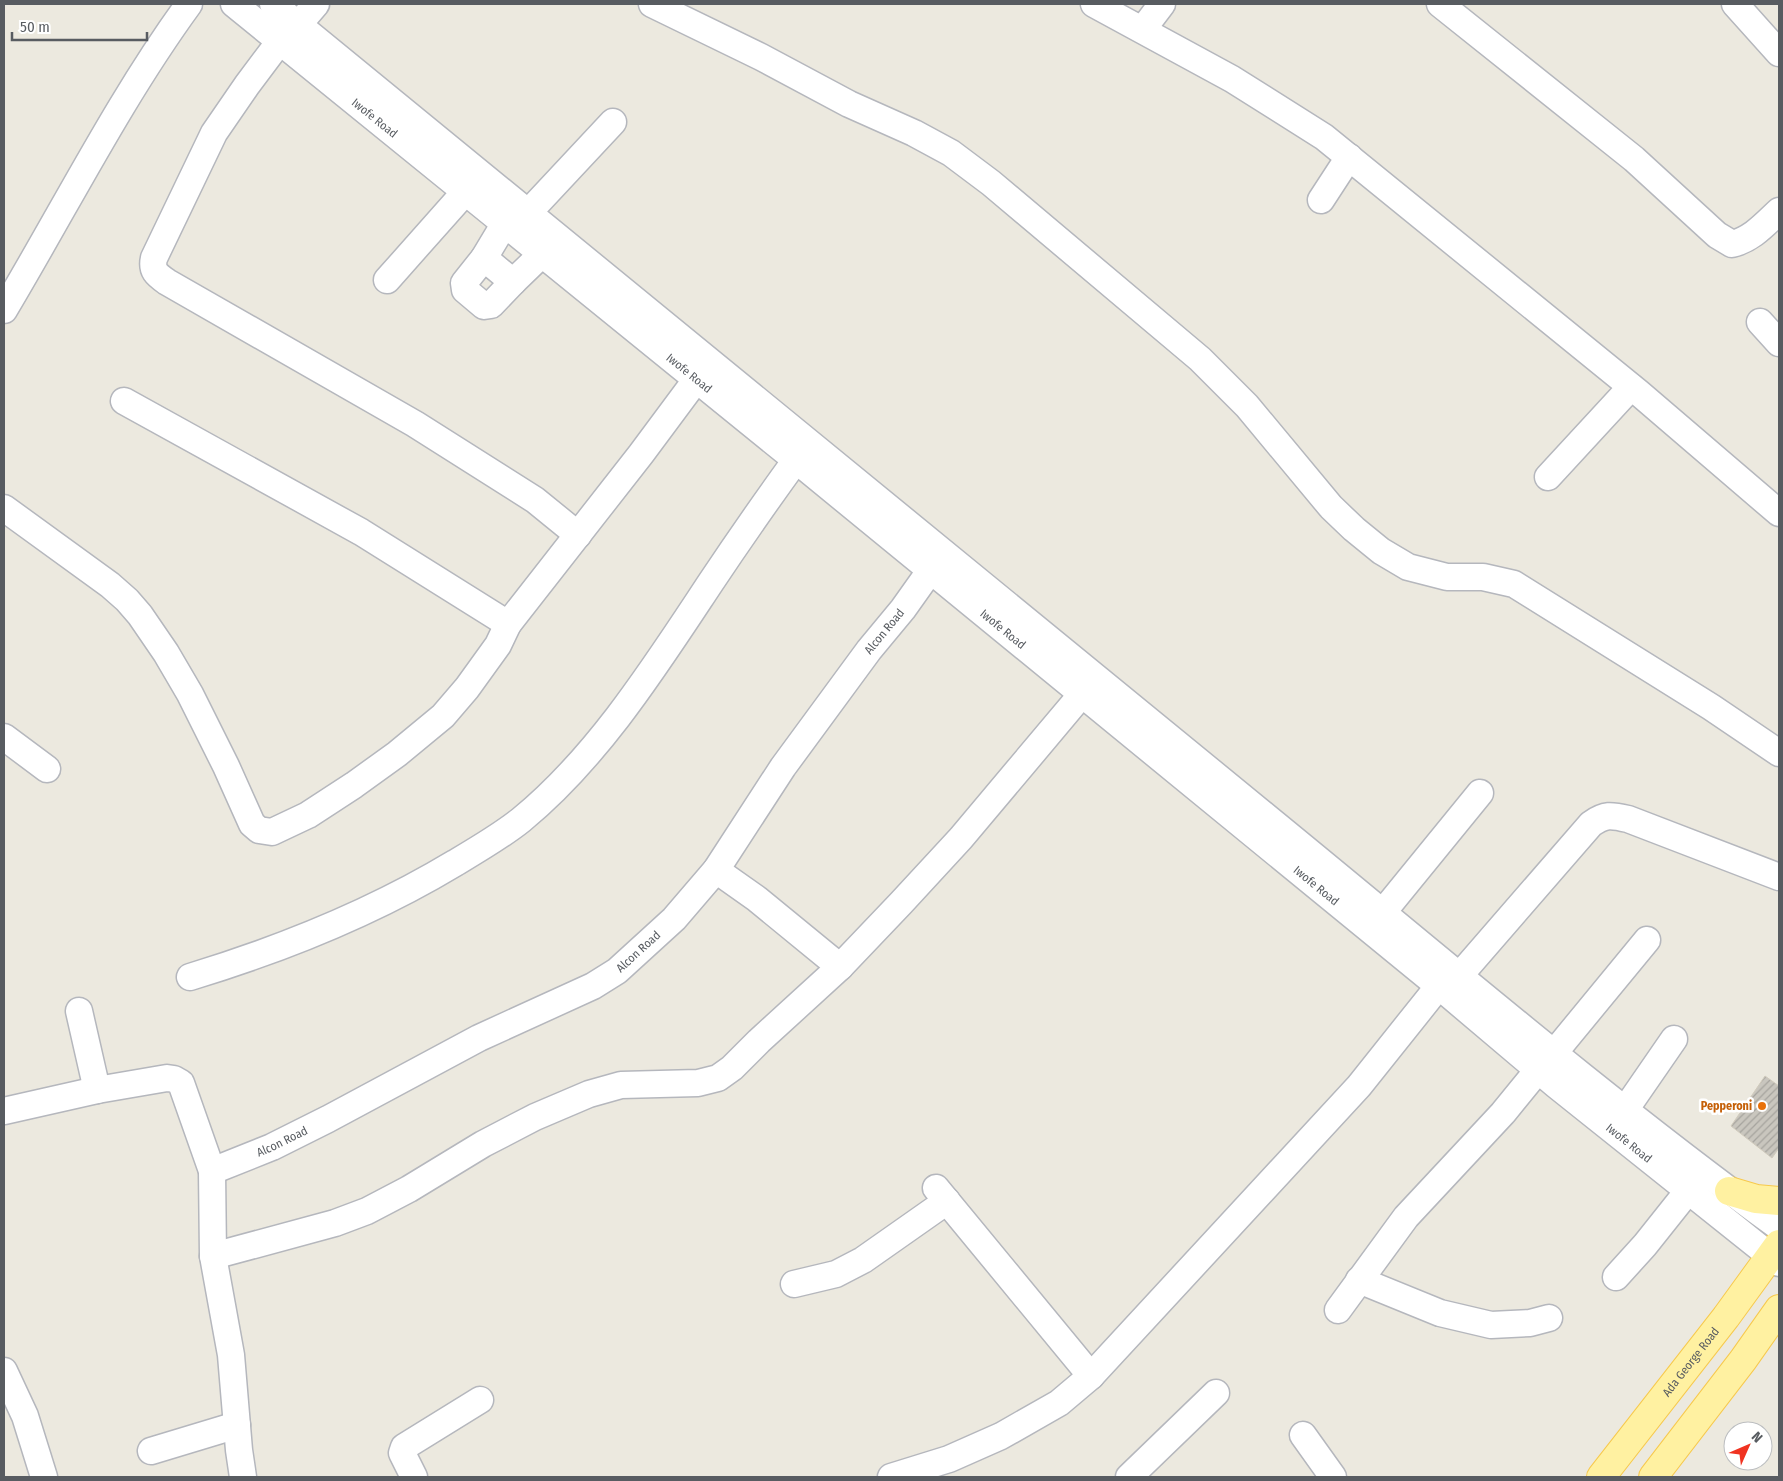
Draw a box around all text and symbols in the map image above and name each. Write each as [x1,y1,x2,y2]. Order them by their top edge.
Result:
scale bar [12,10,148,42]
text: 50 m [20,18,50,36]
street label: Iwofe Road [349,95,400,141]
street label: Iwofe Road [663,351,715,396]
street label: Alcon Road [861,606,907,657]
street label: Iwofe Road [977,607,1028,652]
street label: Iwofe Road [1291,863,1342,909]
street label: Alcon Road [613,928,663,975]
place label: Pepperoni [1701,1099,1752,1113]
marker: Pepperoni [1756,1100,1768,1112]
street label: Iwofe Road [1603,1121,1655,1166]
street label: Alcon Road [255,1123,310,1159]
street label: Ada George Road [1660,1325,1722,1399]
north arrow [1723,1421,1773,1471]
text: N [1748,1428,1766,1446]

